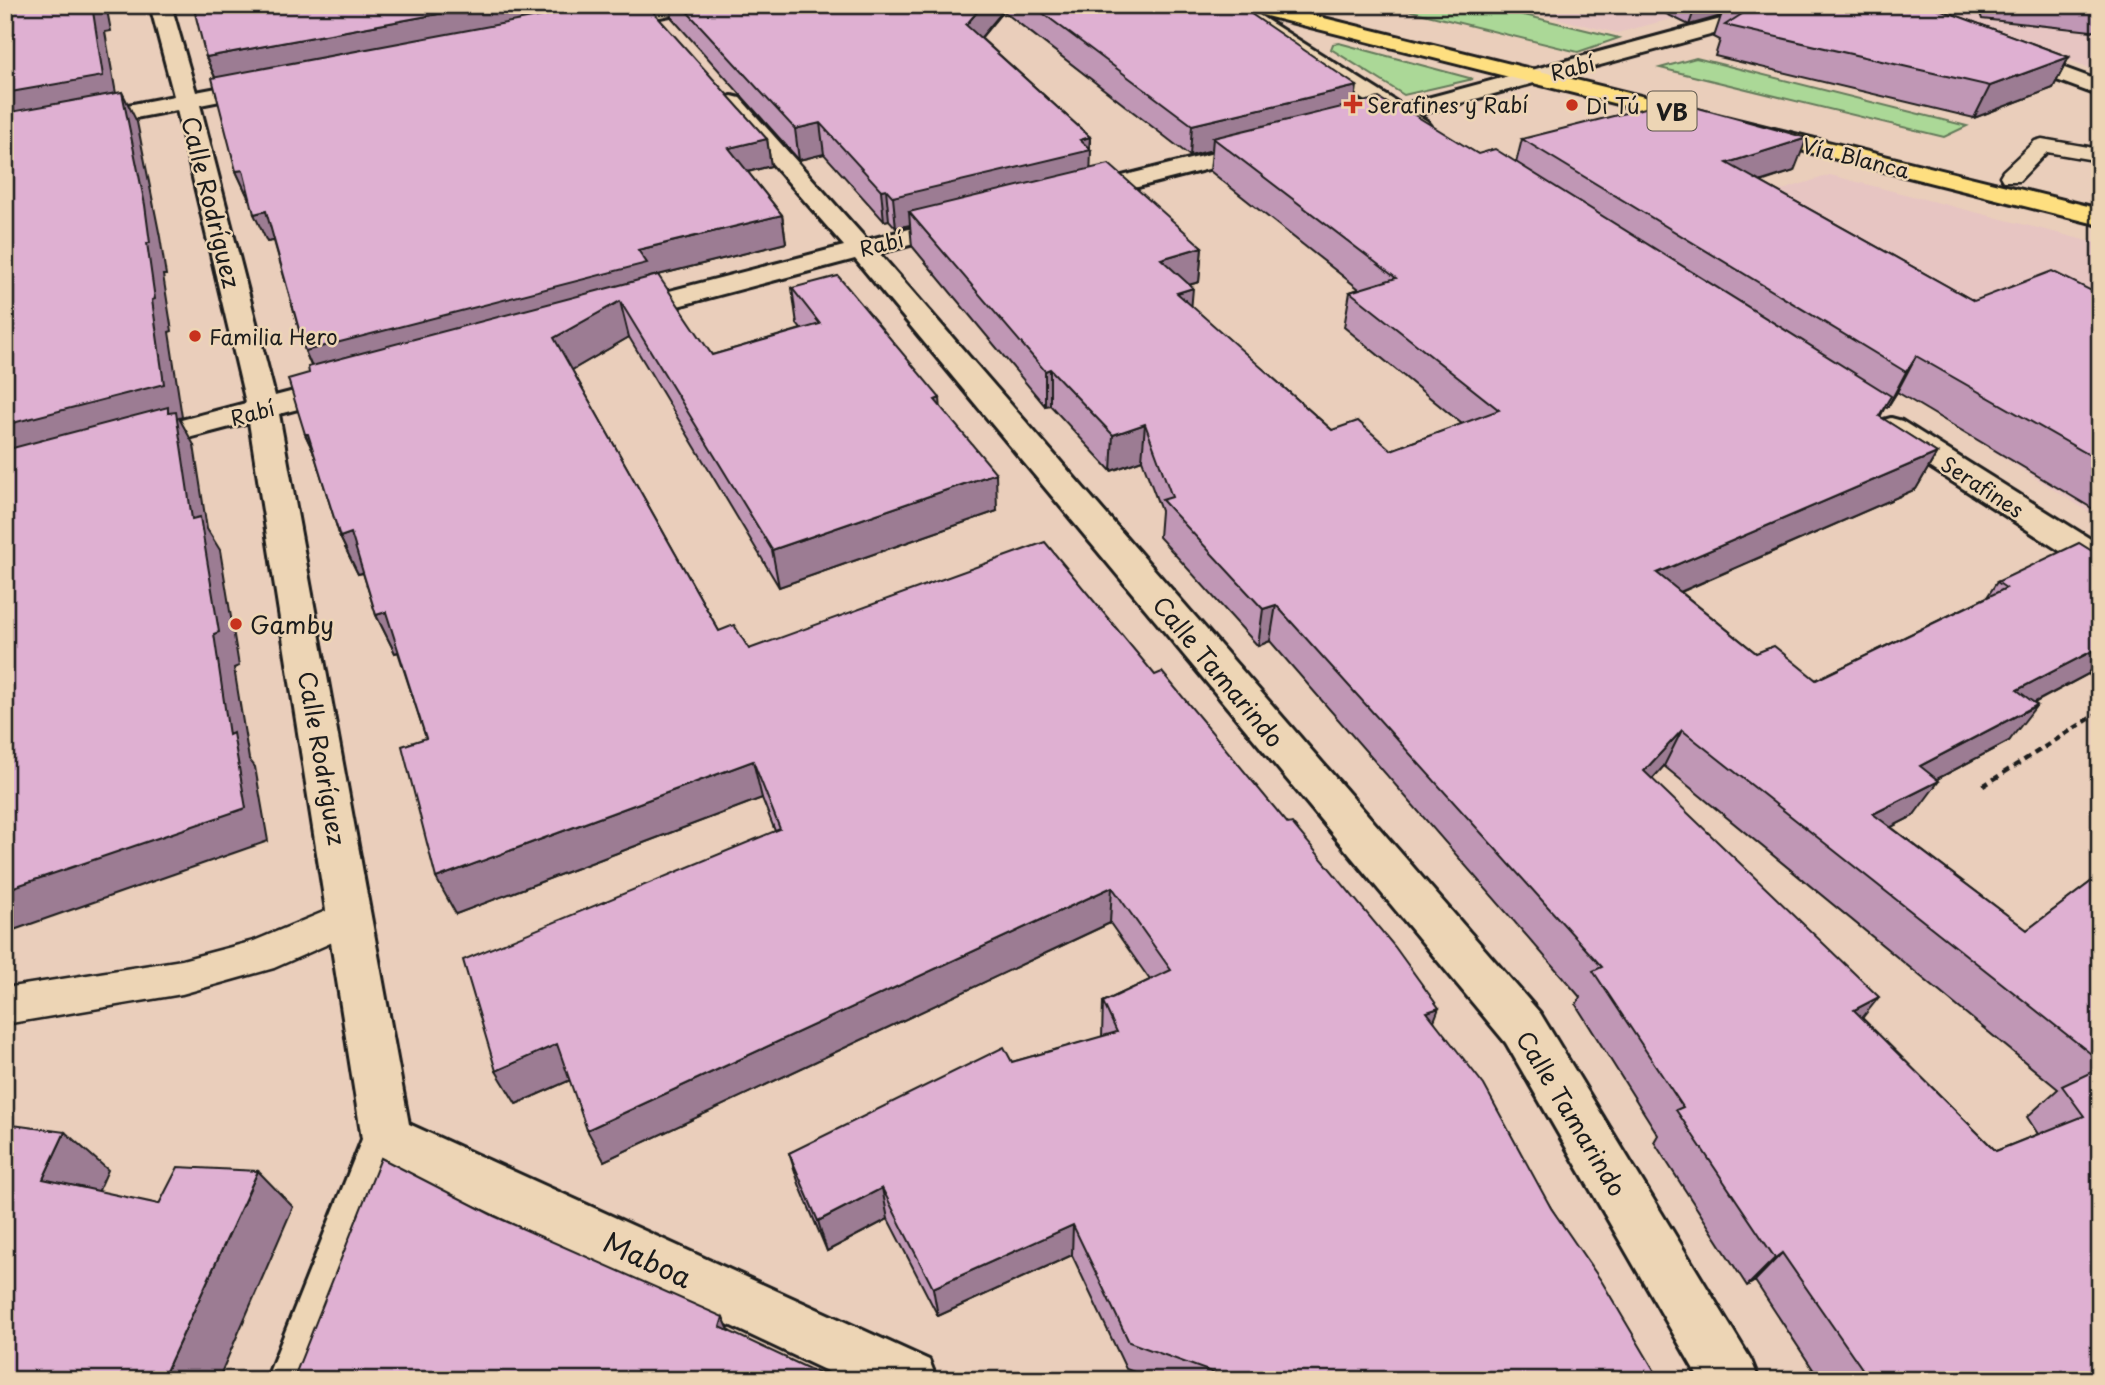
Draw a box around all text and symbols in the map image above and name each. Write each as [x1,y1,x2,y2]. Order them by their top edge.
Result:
street label: Rabí [1546,46,1598,88]
place label: Serafines y Rabí [1367,88,1528,120]
place label: Di Tú [1586,89,1640,121]
road number: VB [1648,92,1696,130]
marker: Serafines y Rabí [1345,96,1361,112]
marker: Di Tú [1564,97,1580,113]
street label: Calle Rodríguez [173,112,251,292]
street label: Vía Blanca [1799,128,1913,186]
street label: Rabí [855,222,907,264]
place label: Familia Hero [209,320,338,352]
marker: Familia Hero [187,328,203,344]
street label: Rabí [226,391,278,433]
street label: Serafines [1935,447,2031,525]
street label: Calle Tamarindo [1145,588,1293,754]
place label: Gamby [250,606,334,642]
marker: Gamby [228,616,244,632]
street label: Calle Rodríguez [290,668,356,848]
street label: Calle Tamarindo [1508,1023,1636,1203]
street label: Maboa [596,1220,700,1299]

